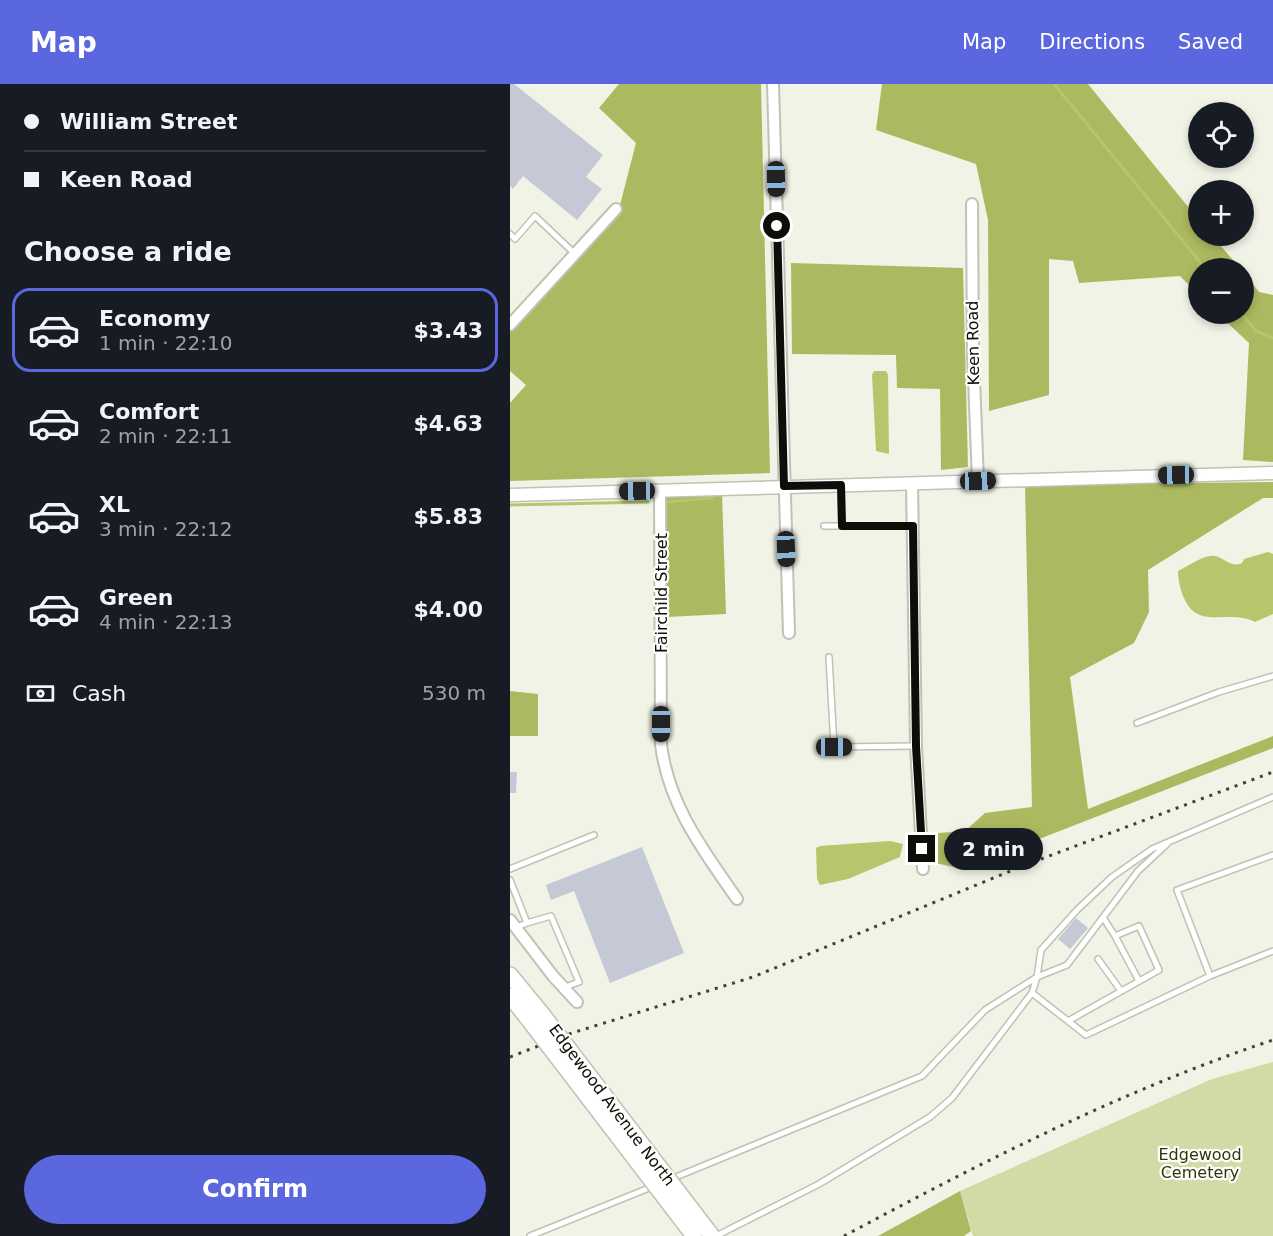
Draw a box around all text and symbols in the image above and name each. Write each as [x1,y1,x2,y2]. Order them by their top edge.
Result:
text: Map [30,26,97,59]
text: Map [962,30,1006,54]
text: Directions [1039,30,1145,54]
text: Saved [1178,30,1243,54]
map controls [1188,102,1254,324]
button: locate [1188,102,1254,168]
text: William Street [60,109,237,134]
car [767,161,785,197]
text: Keen Road [60,167,192,192]
button: + [1188,180,1254,246]
route start [763,212,790,239]
text: Choose a ride [24,236,232,267]
button: − [1188,258,1254,324]
street label: Keen Road [963,300,983,386]
icon: car [27,303,81,357]
text: Economy [99,306,210,331]
text: $3.43 [413,318,483,343]
text: 1 min · 22:10 [99,331,233,355]
icon: car [27,396,81,450]
text: Comfort [99,399,199,424]
text: $4.63 [413,411,483,436]
text: 2 min · 22:11 [99,424,233,448]
car [1158,466,1194,484]
car [960,471,996,491]
car [619,482,655,500]
icon: car [27,489,81,543]
text: XL [99,492,130,517]
text: $5.83 [413,504,483,529]
text: 3 min · 22:12 [99,517,233,541]
car [776,531,796,567]
street label: Fairchild Street [652,533,671,653]
icon: car [27,582,81,636]
text: Green [99,585,173,610]
text: $4.00 [413,597,483,622]
text: 4 min · 22:13 [99,610,233,634]
icon: cash [24,677,57,710]
text: Cash [72,681,126,706]
text: 530 m [422,681,486,705]
car [652,706,670,742]
car [816,738,852,756]
callout: 2 min [943,828,1042,870]
route end [908,835,935,862]
text: 2 min [962,837,1025,861]
street label: Edgewood Avenue North [545,1020,679,1190]
park label: Edgewood Cemetery [1158,1145,1242,1182]
button: Confirm [24,1155,486,1224]

